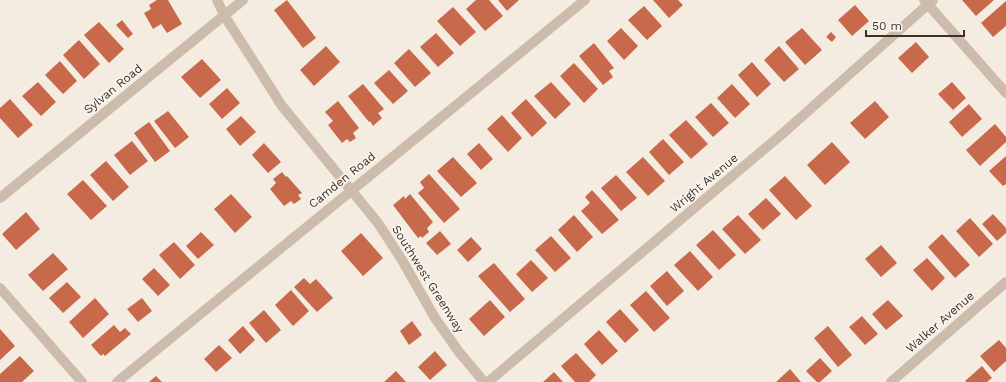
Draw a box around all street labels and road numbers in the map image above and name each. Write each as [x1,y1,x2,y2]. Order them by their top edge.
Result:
street label: Sylvan Road [81,61,145,117]
street label: Camden Road [306,149,378,211]
street label: Wright Avenue [667,151,741,215]
street label: Southwest Greenway [389,223,467,336]
street label: Walker Avenue [903,289,977,355]

